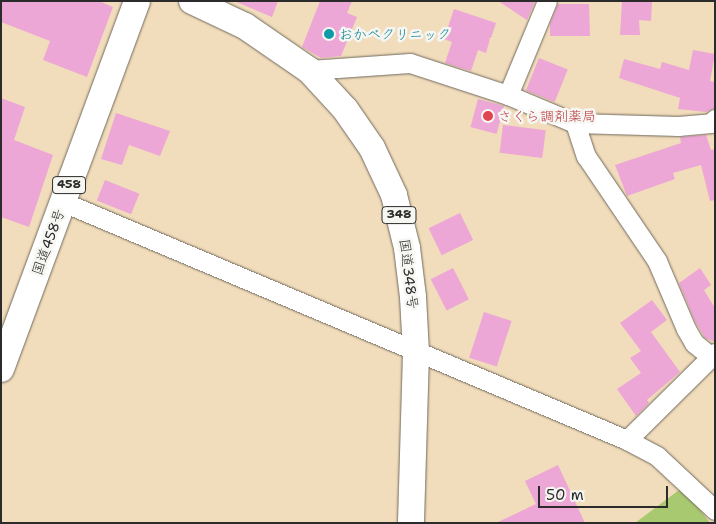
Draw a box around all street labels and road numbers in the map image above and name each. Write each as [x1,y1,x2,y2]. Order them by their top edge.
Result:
road number: 458 [52,176,86,194]
road number: 348 [380,206,418,224]
street label: 国道458号 [28,207,68,277]
street label: 国道348号 [396,238,422,310]

